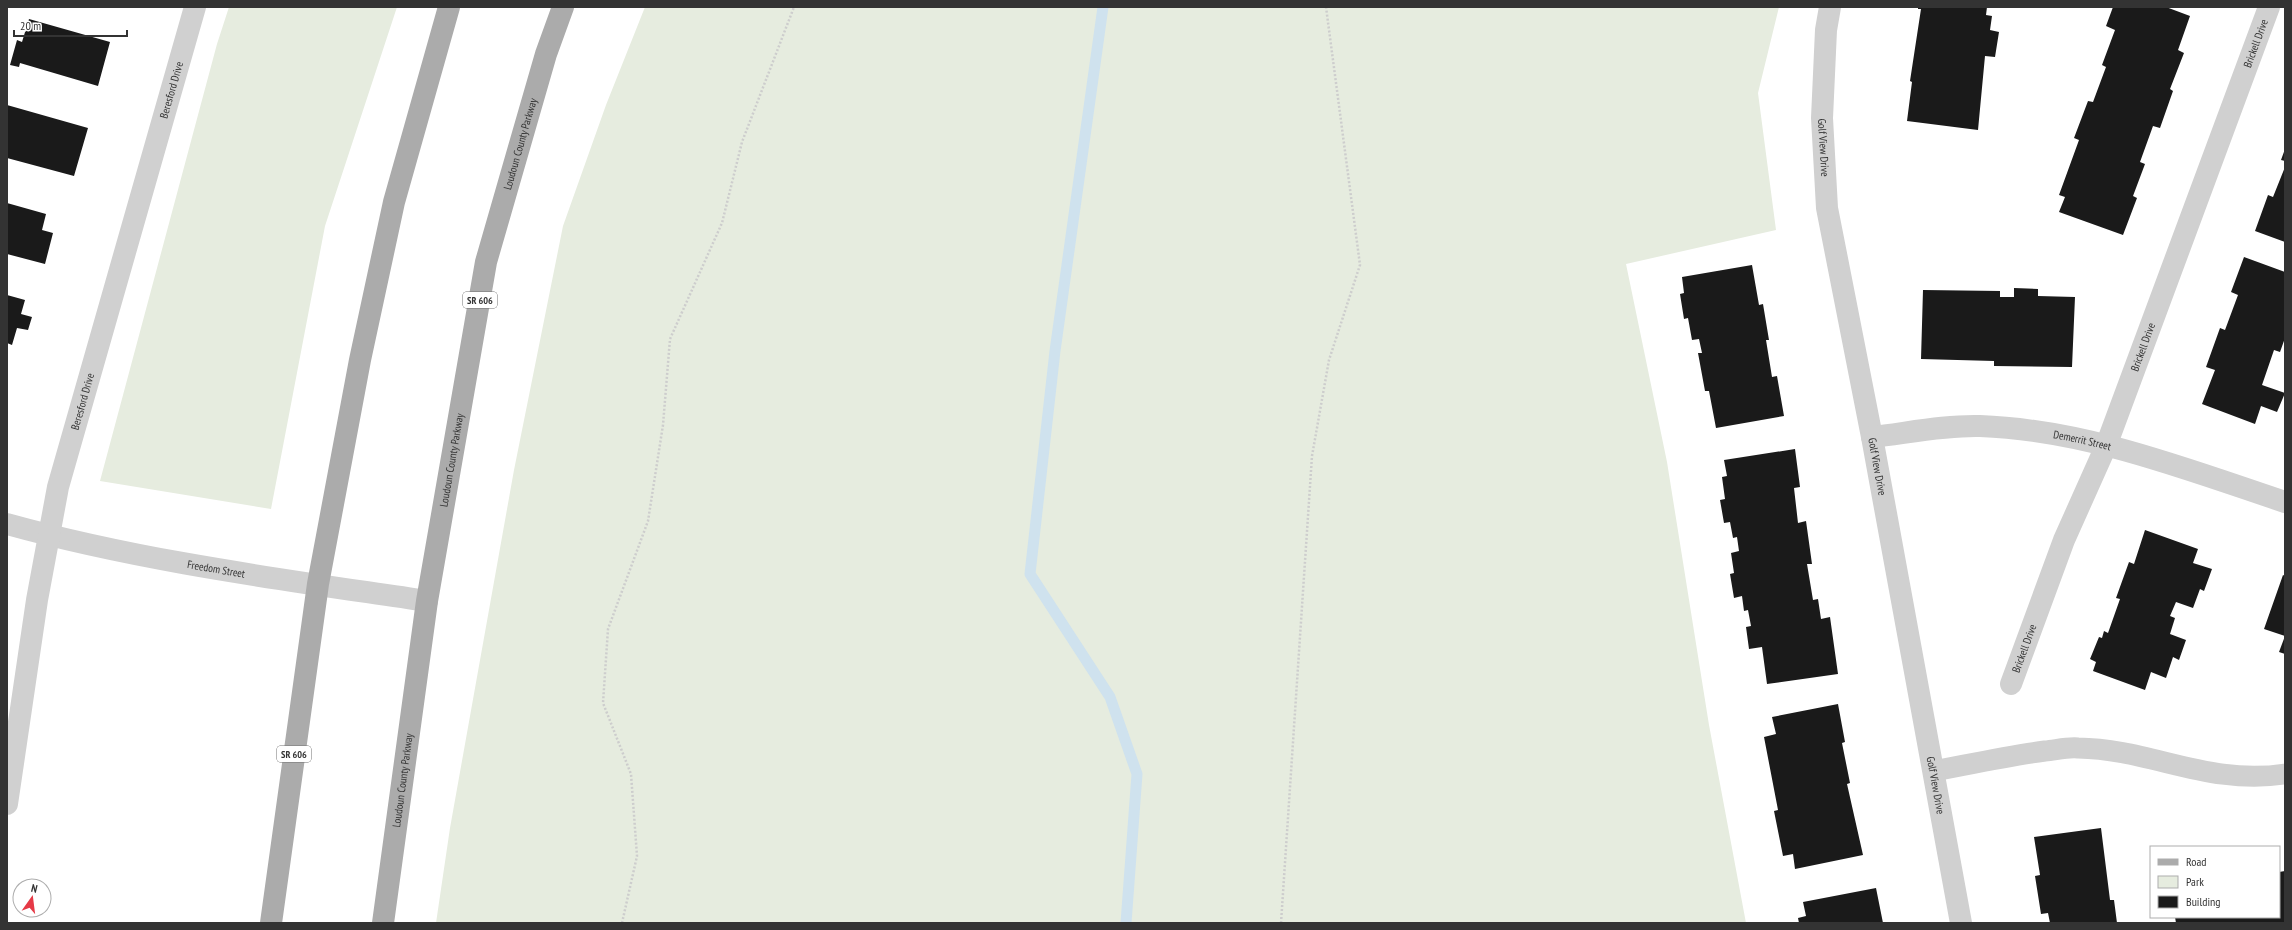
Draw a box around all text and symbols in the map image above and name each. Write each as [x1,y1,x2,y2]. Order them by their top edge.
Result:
scale bar [14,12,127,38]
street label: Brickell Drive [2240,17,2271,69]
text: 20 m [20,18,41,33]
street label: Beresford Drive [157,59,186,120]
street label: Loudoun County Parkway [500,96,540,191]
street label: Golf View Drive [1815,118,1832,177]
road number: SR 606 [463,292,497,308]
street label: Brickell Drive [2127,320,2158,373]
street label: Beresford Drive [68,371,97,432]
street label: Loudoun County Parkway [436,411,467,508]
street label: Demerrit Street [2052,427,2113,453]
street label: Golf View Drive [1865,437,1890,497]
street label: Freedom Street [186,557,246,581]
street label: Brickell Drive [2009,622,2040,675]
street label: Loudoun County Parkway [389,732,416,828]
road number: SR 606 [277,746,311,762]
street label: Golf View Drive [1924,755,1948,816]
legend [2150,846,2280,918]
text: Road [2186,854,2206,869]
text: Park [2186,874,2204,889]
north arrow [12,878,52,918]
text: N [30,881,39,896]
text: Building [2186,894,2221,909]

